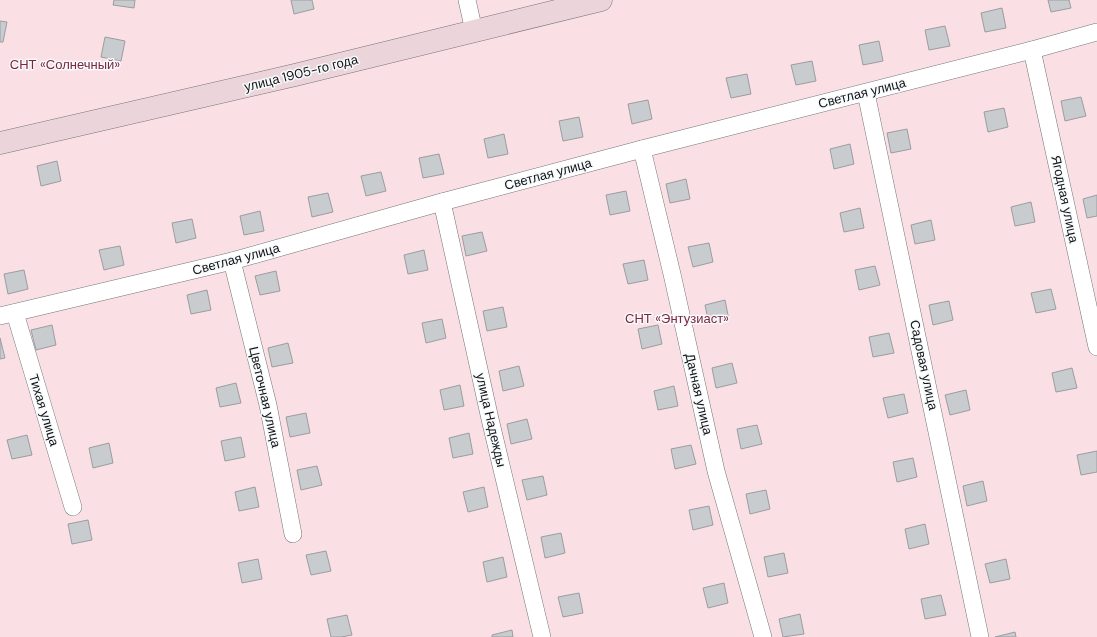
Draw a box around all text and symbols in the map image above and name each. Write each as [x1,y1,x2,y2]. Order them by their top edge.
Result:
street label: улица 1905-го года [242,50,360,95]
park label: СНТ «Солнечный» [10,56,120,73]
street label: Светлая улица [816,74,908,112]
street label: Светлая улица [502,154,594,194]
street label: Ягодная улица [1047,154,1083,245]
street label: Светлая улица [190,239,282,279]
park label: СНТ «Энтузиаст» [625,310,729,327]
street label: Садовая улица [906,318,942,412]
street label: Цветочная улица [245,345,285,450]
street label: Дачная улица [681,352,717,437]
street label: улица Надежды [472,371,510,469]
street label: Тихая улица [25,372,63,449]

